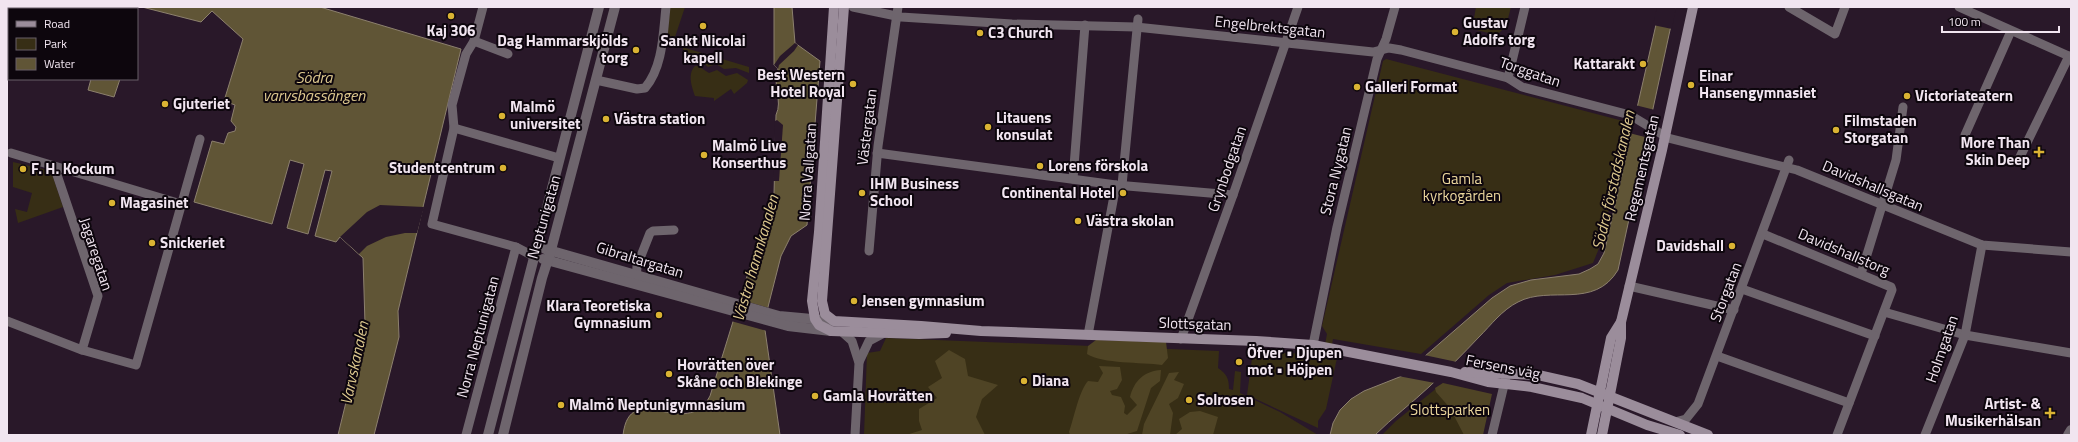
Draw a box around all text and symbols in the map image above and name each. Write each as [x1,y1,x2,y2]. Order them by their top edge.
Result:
legend [8,8,138,80]
scale bar [1942,8,2059,34]
street label: Engelbrektsgatan [1214,9,1326,44]
marker: Kaj 306 [446,11,456,21]
place label: Gustav Adolfs torg [1463,11,1535,51]
text: 100 m [1948,12,1981,31]
text: Road [44,14,70,33]
place label: Kaj 306 [427,19,475,42]
marker: Sankt Nicolai kapell [698,21,708,31]
place label: C3 Church [988,21,1053,44]
marker: Gustav Adolfs torg [1450,27,1460,37]
marker: C3 Church [975,28,985,38]
place label: Dag Hammarskjölds torg [497,29,628,69]
place label: Sankt Nicolai kapell [660,29,746,69]
text: Park [44,34,67,53]
marker: Dag Hammarskjölds torg [631,45,641,55]
street label: Torggatan [1496,50,1564,93]
place label: Kattarakt [1573,52,1636,75]
text: Water [44,54,75,73]
marker: Kattarakt [1638,59,1648,69]
place label: Best Western Hotel Royal [757,63,845,103]
place label: Einar Hansengymnasiet [1699,64,1817,104]
water label: Södra varvsbassängen [263,65,366,107]
place label: Galleri Format [1365,75,1458,98]
marker: Best Western Hotel Royal [848,79,858,89]
marker: Einar Hansengymnasiet [1686,80,1696,90]
marker: Galleri Format [1352,82,1362,92]
place label: Victoriateatern [1915,84,2013,107]
street label: Västergatan [850,87,883,166]
marker: Victoriateatern [1902,91,1912,101]
place label: Gjuteriet [173,92,231,115]
place label: Malmö universitet [510,95,581,135]
marker: Gjuteriet [160,99,170,109]
place label: Litauens konsulat [996,106,1053,146]
place label: Västra station [614,107,705,130]
water label: Södra förstadskanalen [1585,107,1641,252]
place label: Filmstaden Storgatan [1844,109,1917,149]
marker: Malmö universitet [497,111,507,121]
street label: Regementsgatan [1618,113,1665,223]
marker: Västra station [601,114,611,124]
street label: Norra Vallgatan [793,122,822,222]
marker: Litauens konsulat [983,122,993,132]
street label: Grynbodgatan [1201,123,1252,215]
street label: Stora Nygatan [1313,124,1358,218]
marker: Filmstaden Storgatan [1831,125,1841,135]
place label: More Than Skin Deep [1961,131,2030,171]
place label: Malmö Live Konserthus [712,134,787,174]
marker: More Than Skin Deep [2033,146,2045,158]
marker: Malmö Live Konserthus [699,150,709,160]
place label: Lorens förskola [1048,154,1149,177]
street label: Davidshallsgatan [1819,154,1927,217]
place label: Studentcentrum [389,156,495,179]
place label: F. H. Kockum [31,157,115,180]
marker: Lorens förskola [1035,161,1045,171]
marker: Studentcentrum [498,163,508,173]
marker: F. H. Kockum [18,164,28,174]
park label: Gamla kyrkogården [1423,167,1501,207]
street label: Neptunigatan [521,172,566,261]
place label: IHM Business School [870,172,959,212]
place label: Continental Hotel [1001,181,1115,204]
marker: IHM Business School [857,188,867,198]
marker: Continental Hotel [1118,188,1128,198]
place label: Magasinet [120,191,189,214]
water label: Västra hamnkanalen [725,191,785,324]
marker: Magasinet [107,198,117,208]
place label: Västra skolan [1086,209,1174,232]
street label: Jagaregatan [74,214,119,293]
marker: Västra skolan [1073,216,1083,226]
street label: Davidshallstorg [1795,222,1894,281]
place label: Snickeriet [160,231,225,254]
place label: Davidshall [1656,234,1724,257]
street label: Gibraltargatan [594,235,687,284]
marker: Snickeriet [147,238,157,248]
marker: Davidshall [1727,241,1737,251]
street label: Storgatan [1704,259,1747,325]
street label: Norra Neptunigatan [450,273,505,400]
place label: Jensen gymnasium [862,289,985,312]
place label: Klara Teoretiska Gymnasium [546,294,651,334]
marker: Jensen gymnasium [849,296,859,306]
marker: Klara Teoretiska Gymnasium [654,310,664,320]
street label: Slottsgatan [1158,311,1232,336]
street label: Holmgatan [1919,312,1964,386]
water label: Varvskanalen [333,318,375,407]
place label: Öfver • Djupen mot • Höjpen [1247,341,1342,381]
street label: Fersens väg [1464,348,1543,385]
place label: Hovrätten över Skåne och Blekinge [677,353,803,393]
marker: Öfver • Djupen mot • Höjpen [1234,357,1244,367]
marker: Hovrätten över Skåne och Blekinge [664,369,674,379]
place label: Diana [1032,369,1069,392]
marker: Diana [1019,376,1029,386]
place label: Gamla Hovrätten [823,384,933,407]
place label: Solrosen [1197,388,1254,411]
marker: Gamla Hovrätten [810,391,820,401]
place label: Artist- & Musikerhälsan [1945,392,2041,432]
place label: Malmö Neptunigymnasium [569,393,745,416]
marker: Solrosen [1184,395,1194,405]
park label: Slottsparken [1410,398,1490,421]
marker: Malmö Neptunigymnasium [556,400,566,410]
marker: Artist- & Musikerhälsan [2044,407,2056,419]

